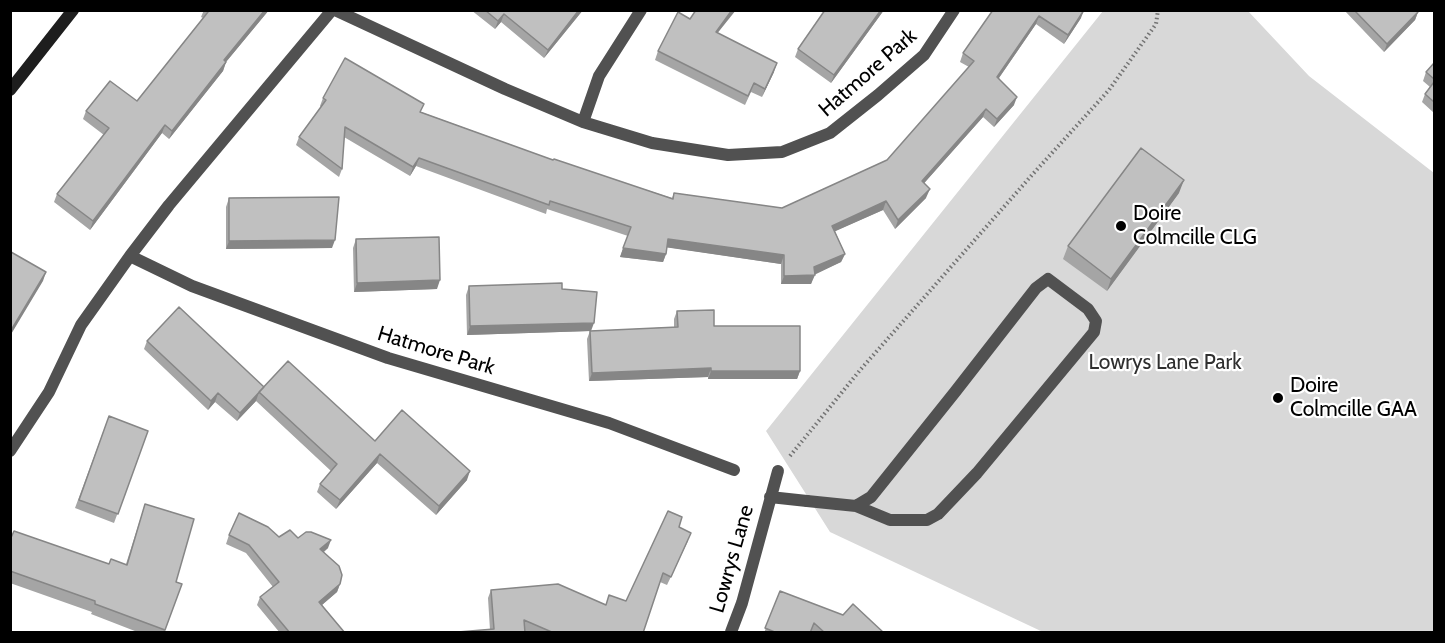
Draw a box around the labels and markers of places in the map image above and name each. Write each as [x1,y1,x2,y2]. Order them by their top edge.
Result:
place label: Doire Colmcille CLG [1133,201,1257,251]
marker: Doire Colmcille CLG [1114,219,1128,233]
place label: Doire Colmcille GAA [1290,373,1417,423]
marker: Doire Colmcille GAA [1271,391,1285,405]

